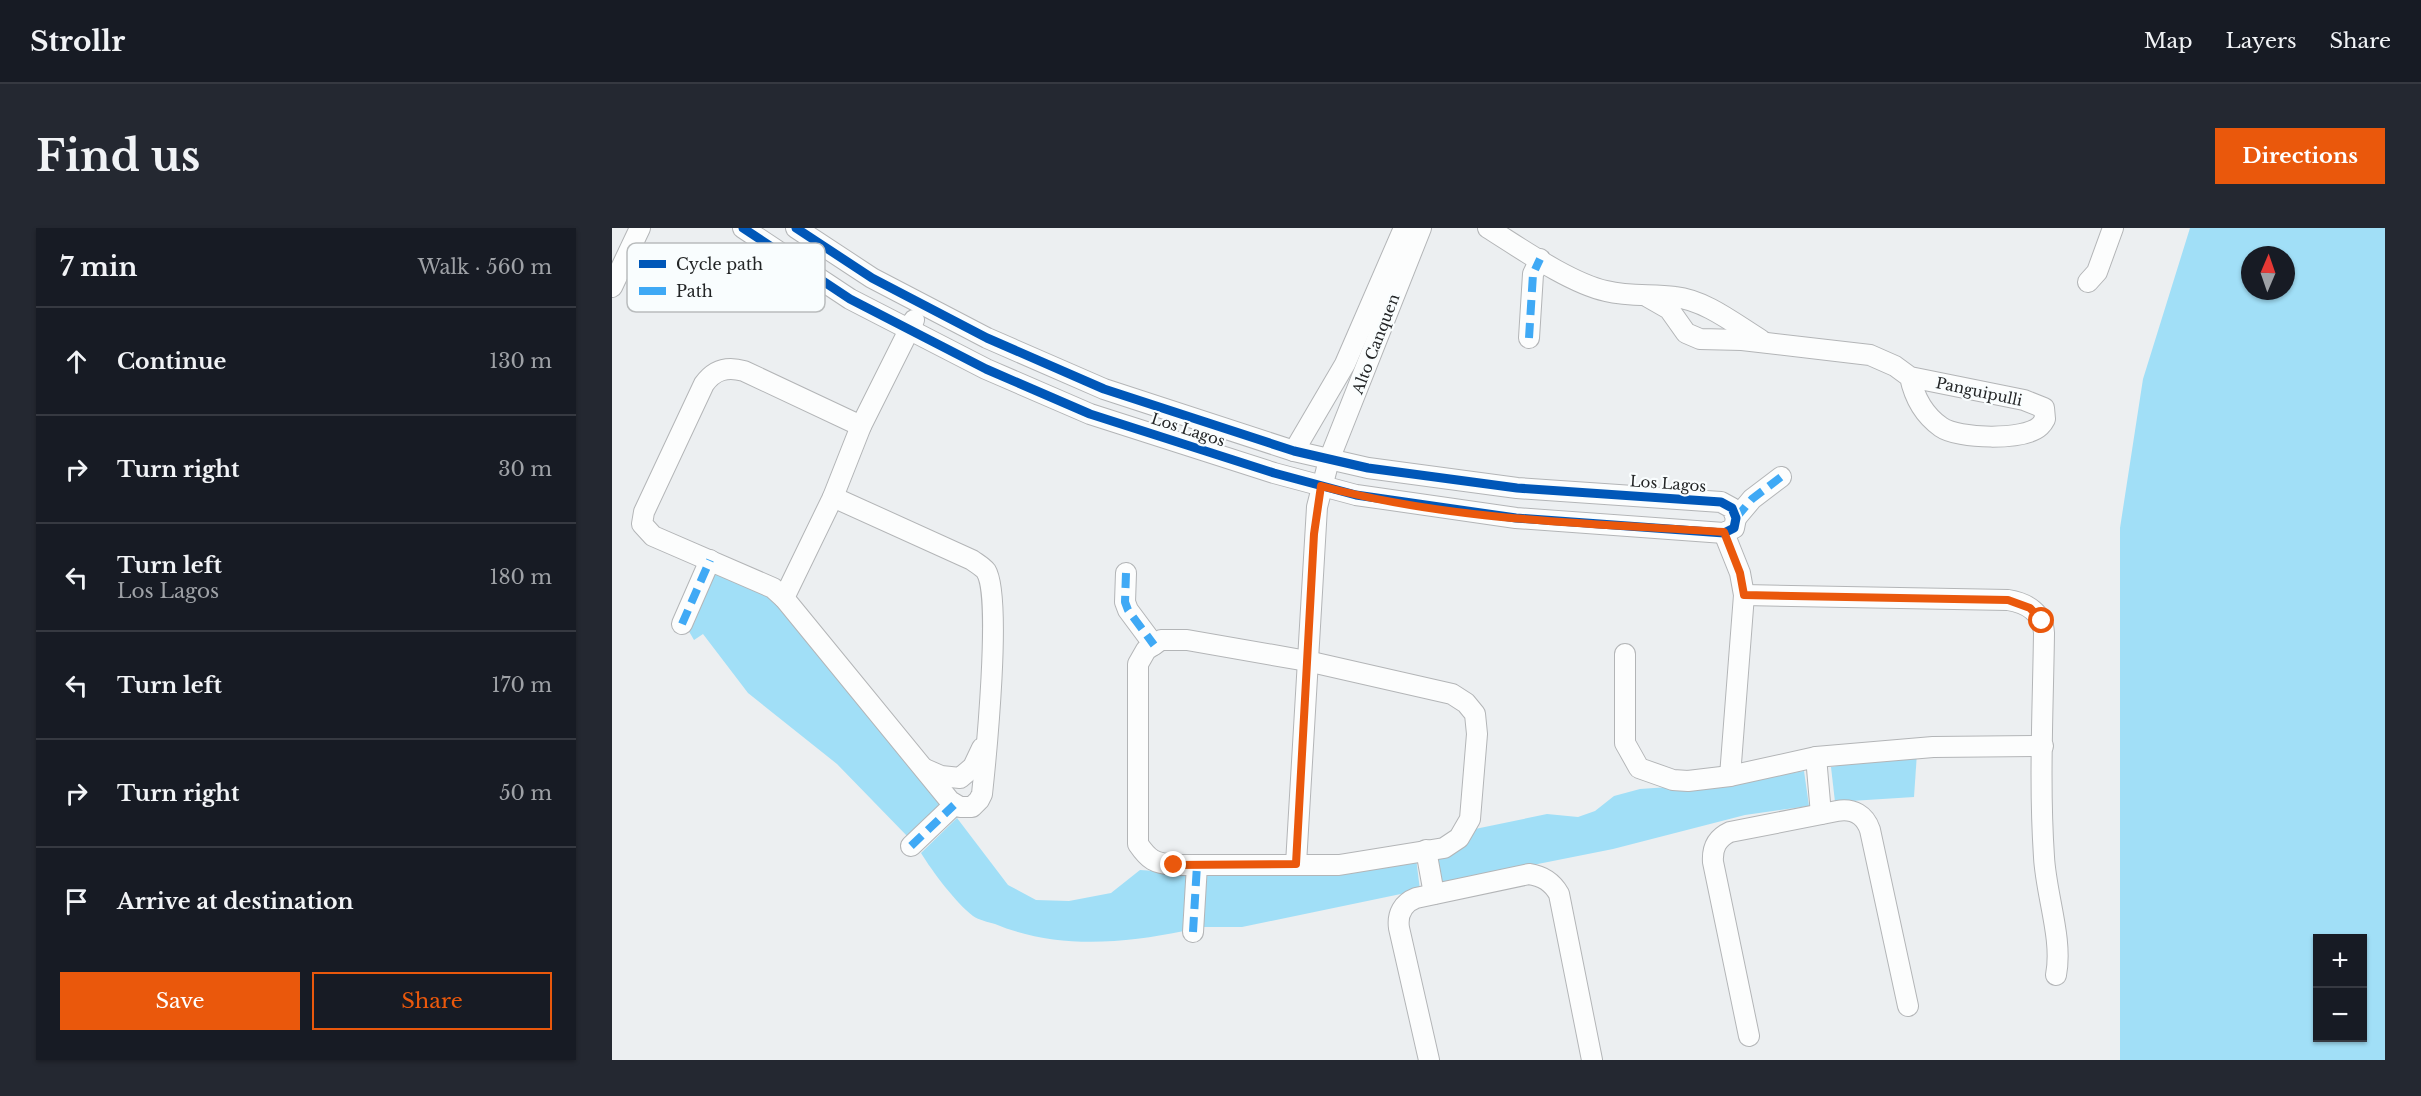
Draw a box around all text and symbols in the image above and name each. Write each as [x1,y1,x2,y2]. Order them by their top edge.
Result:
text: Strollr [30,24,125,59]
text: Map [2144,28,2193,54]
text: Layers [2226,28,2297,54]
text: Share [2330,28,2391,54]
button: Directions [2215,128,2385,184]
text: Find us [36,130,200,182]
legend [627,243,825,312]
north arrow [2241,246,2295,300]
text: 7 min [60,251,137,283]
text: Cycle path [676,254,763,274]
text: Walk · 560 m [418,255,552,279]
text: Path [676,281,713,301]
street label: Alto Canquen [1347,291,1403,398]
icon: ahead [60,345,93,378]
text: Continue [117,348,226,375]
text: 130 m [489,349,552,373]
street label: Panguipulli [1934,373,2024,410]
street label: Los Lagos [1149,409,1228,450]
icon: right [60,453,93,486]
text: Turn right [117,456,239,483]
text: 30 m [498,457,552,481]
street label: Los Lagos [1629,471,1707,496]
text: Turn left [117,552,222,579]
icon: left [60,561,93,594]
text: 180 m [489,565,552,589]
text: Los Lagos [117,579,219,603]
route start [2028,607,2054,633]
icon: left [60,669,93,702]
text: Turn left [117,672,222,699]
text: 170 m [492,673,552,697]
icon: right [60,777,93,810]
text: Turn right [117,780,239,807]
text: 50 m [499,781,552,805]
route end [1160,851,1186,877]
icon: arrive [60,885,93,918]
text: Arrive at destination [117,888,354,915]
map controls [2313,934,2367,1042]
button: + [2313,934,2367,988]
button: Save [60,972,300,1030]
button: Share [312,972,552,1030]
button: − [2313,988,2367,1042]

